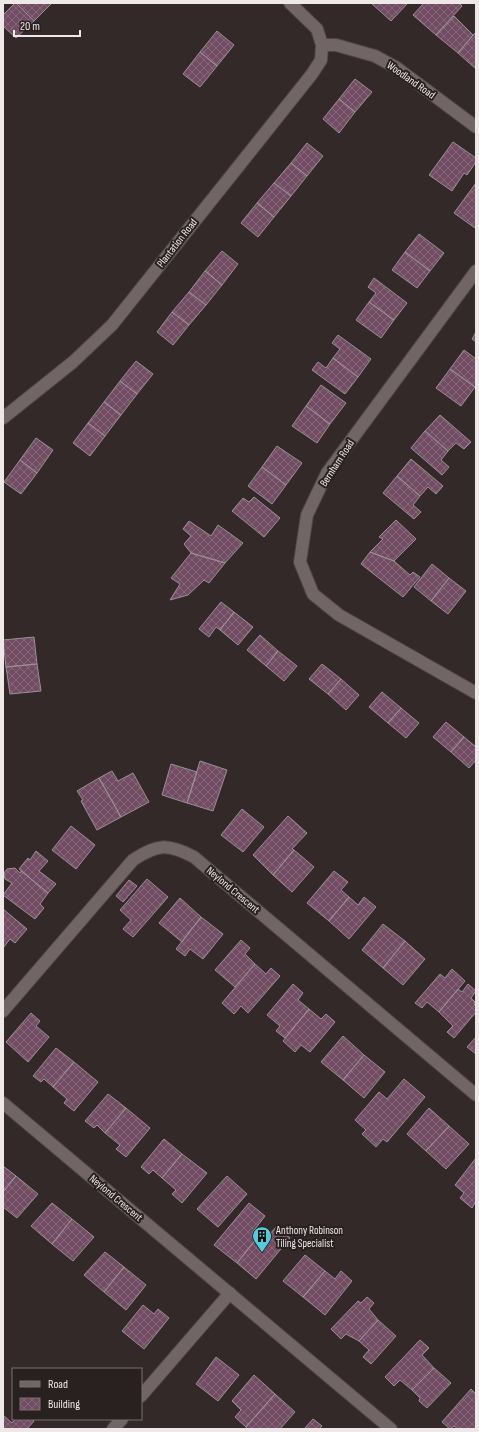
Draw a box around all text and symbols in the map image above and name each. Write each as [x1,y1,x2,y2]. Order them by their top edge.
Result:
scale bar [14,12,80,38]
text: 20 m [20,19,40,34]
street label: Woodland Road [384,59,438,102]
street label: Plantation Road [154,216,200,270]
street label: Bernham Road [317,437,357,489]
street label: Neylond Crescent [204,864,263,916]
street label: Neylond Crescent [87,1172,146,1224]
place label: Anthony Robinson Tiling Specialist [275,1224,343,1250]
building icon: Anthony Robinson Tiling Specialist [251,1225,273,1253]
legend [12,1368,142,1420]
text: Road [48,1377,68,1392]
text: Building [48,1397,80,1412]

